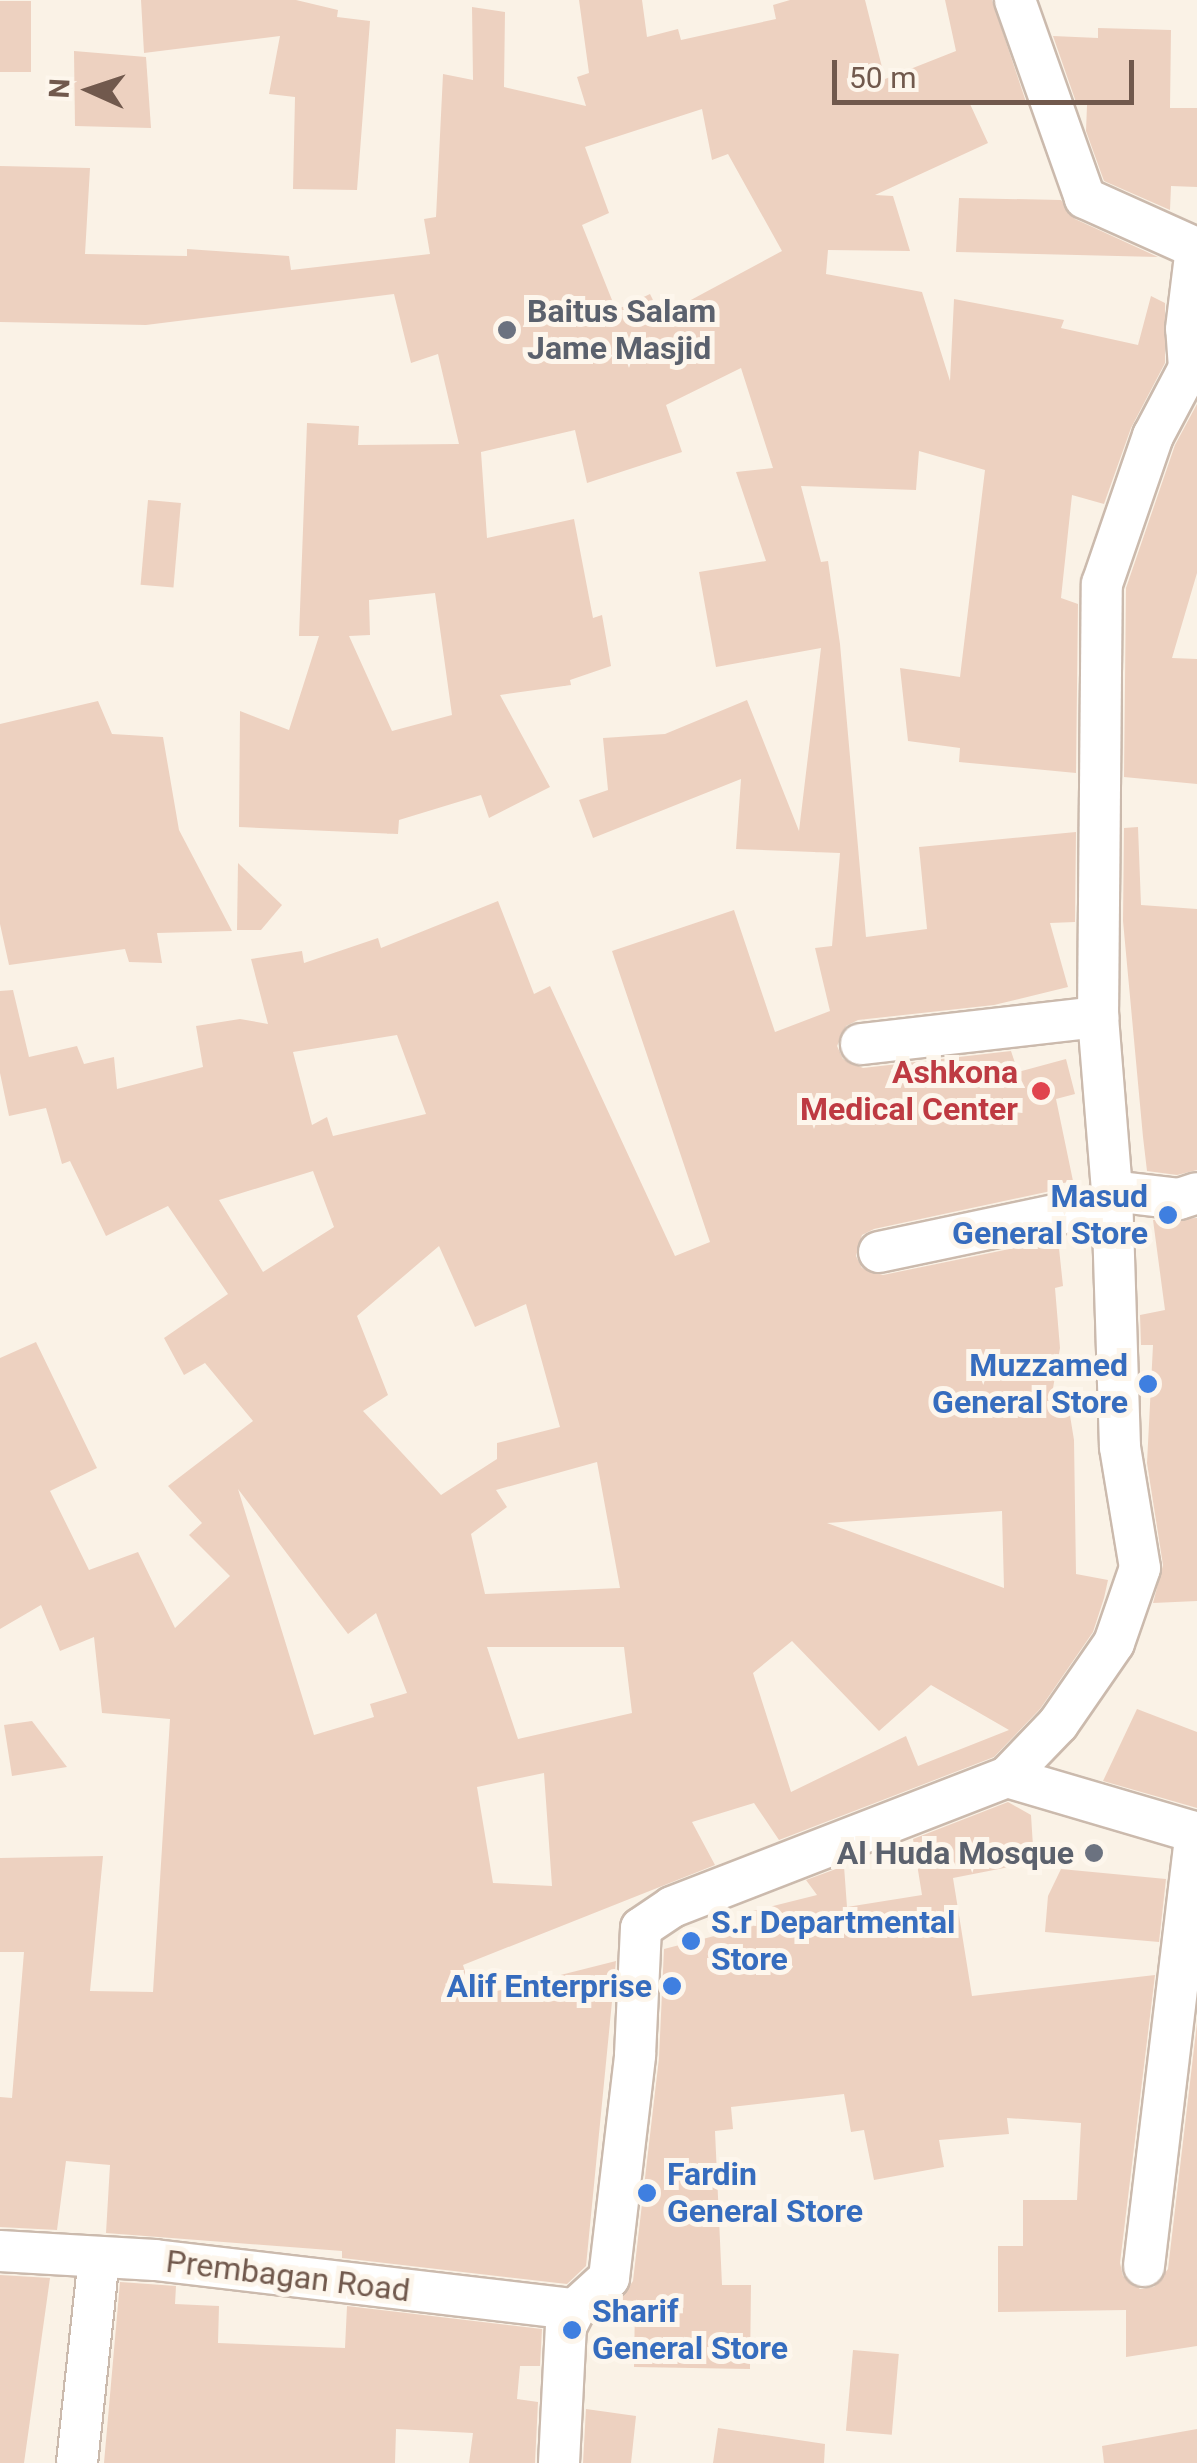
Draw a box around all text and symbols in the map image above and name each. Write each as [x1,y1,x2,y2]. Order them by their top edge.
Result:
north arrow [40,40,140,140]
scale bar [837,40,1140,102]
text: 50 m [849,60,916,95]
text: N [43,78,77,99]
place label: Baitus Salam Jame Masjid [527,293,716,368]
marker: Baitus Salam Jame Masjid [496,319,518,341]
place label: Ashkona Medical Center [800,1054,1018,1129]
marker: Ashkona Medical Center [1028,1078,1054,1104]
place label: Masud General Store [952,1178,1148,1253]
marker: Masud General Store [1157,1204,1179,1226]
place label: Muzzamed General Store [932,1347,1128,1422]
marker: Muzzamed General Store [1137,1373,1159,1395]
place label: Al Huda Mosque [837,1834,1074,1872]
marker: Al Huda Mosque [1083,1842,1105,1864]
place label: S.r Departmental Store [711,1904,956,1979]
marker: S.r Departmental Store [680,1930,702,1952]
place label: Alif Enterprise [446,1967,652,2005]
marker: Alif Enterprise [661,1975,683,1997]
place label: Fardin General Store [667,2156,863,2231]
marker: Fardin General Store [636,2182,658,2204]
street label: Prembagan Road [164,2242,412,2310]
place label: Sharif General Store [592,2293,788,2368]
marker: Sharif General Store [561,2319,583,2341]

